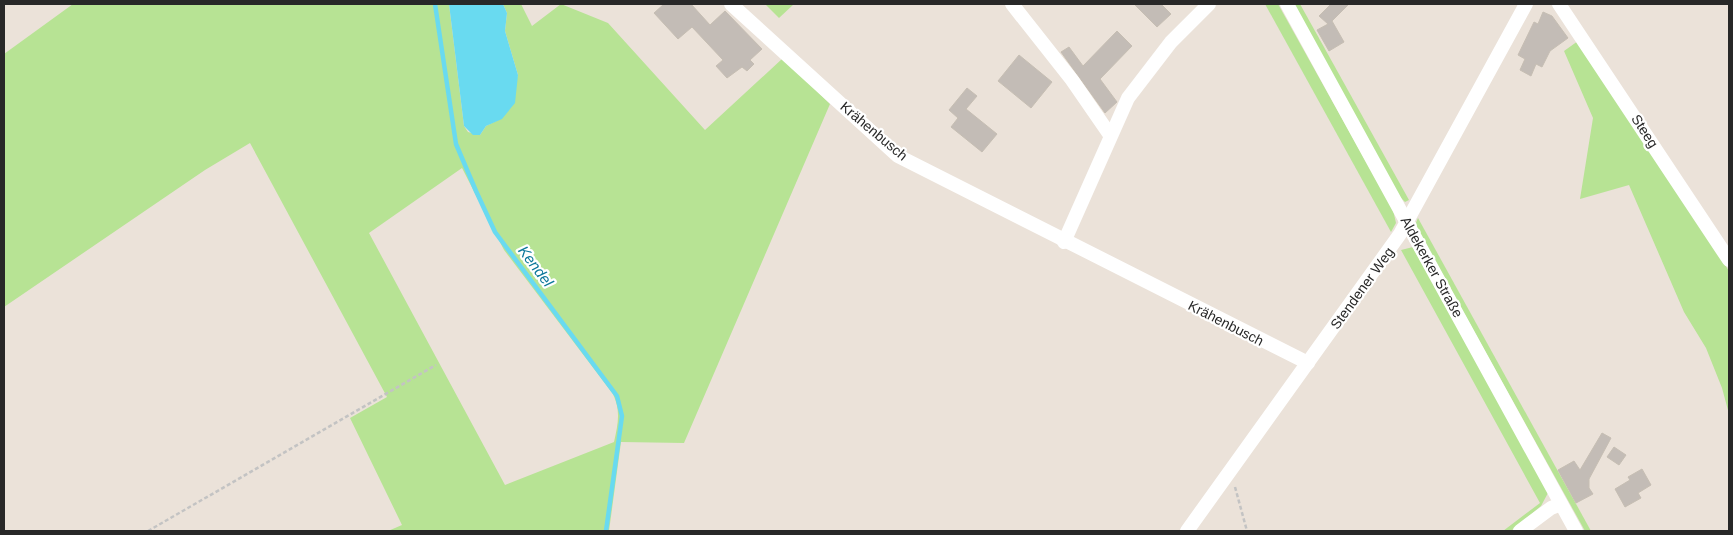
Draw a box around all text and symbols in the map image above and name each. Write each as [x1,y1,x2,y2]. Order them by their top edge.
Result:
street label: Krähenbusch [837,98,911,164]
street label: Steeg [1628,111,1662,151]
street label: Aldekerker Straße [1398,214,1466,320]
water label: Kendel [515,242,557,290]
street label: Stendener Weg [1327,244,1397,332]
street label: Krähenbusch [1186,297,1266,349]

